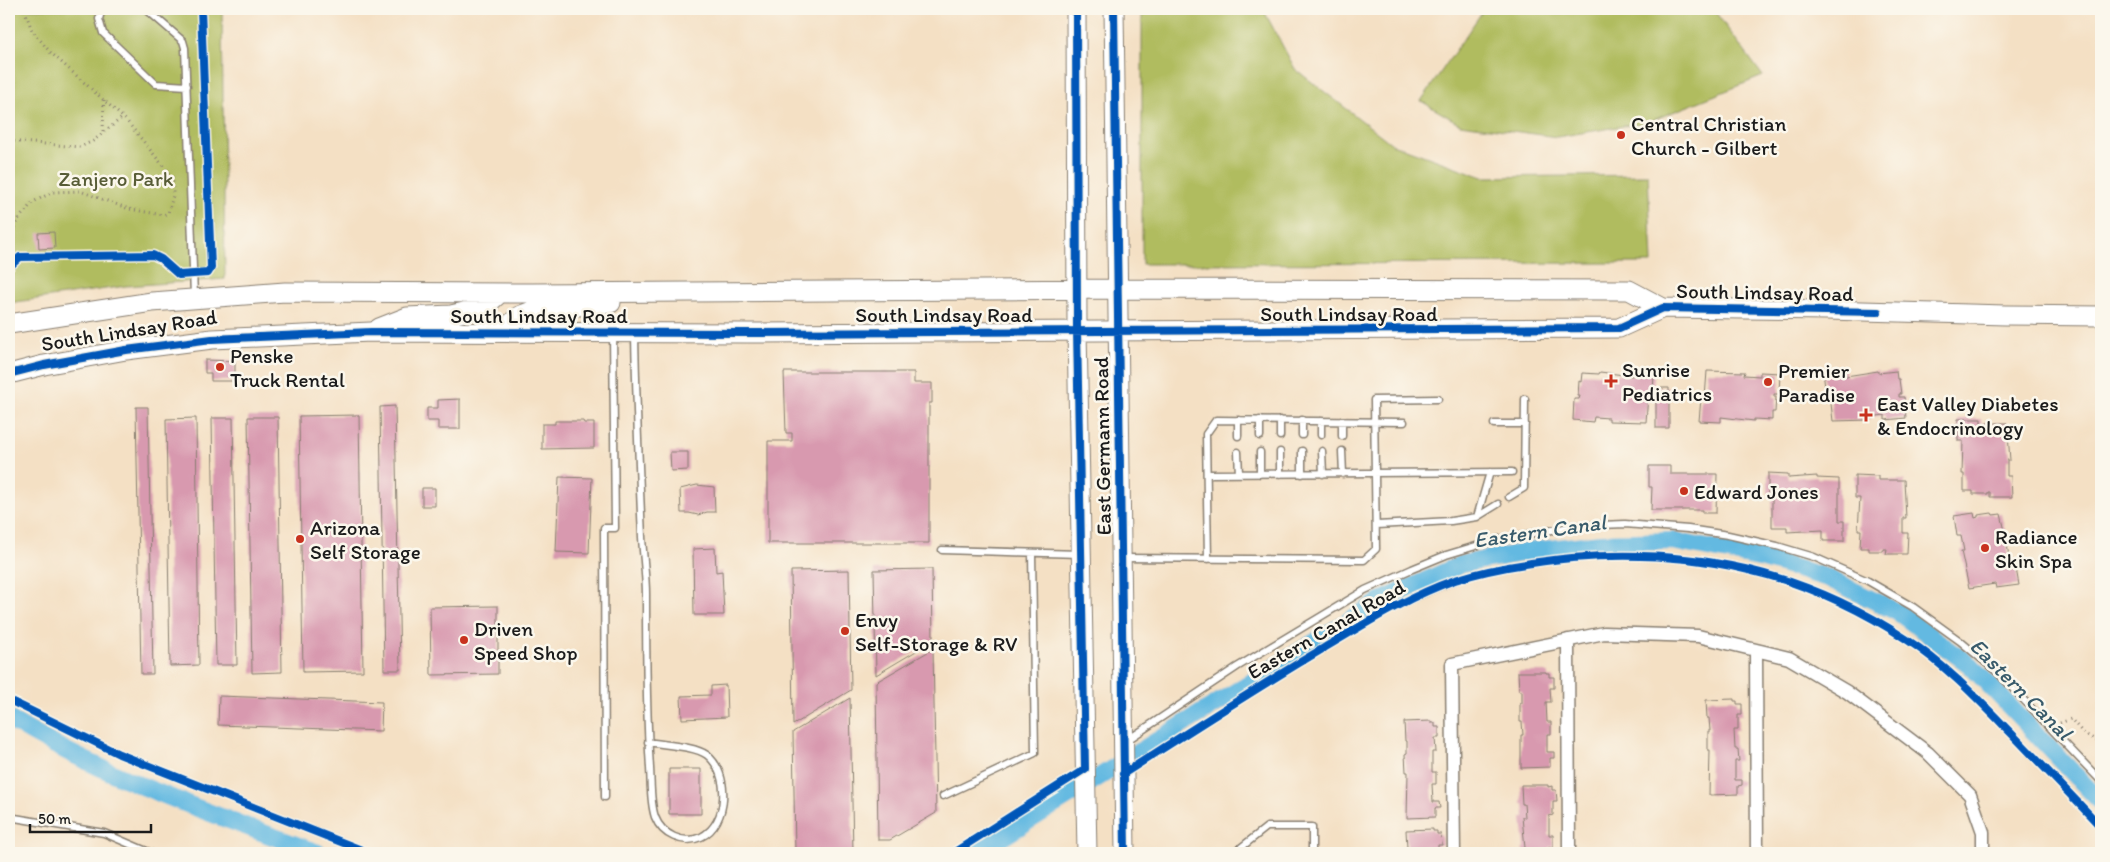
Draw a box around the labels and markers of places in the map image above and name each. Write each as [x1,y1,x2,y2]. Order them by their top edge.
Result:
place label: Central Christian Church - Gilbert [1631,111,1786,160]
marker: Central Christian Church - Gilbert [1615,129,1627,141]
place label: Penske Truck Rental [230,343,345,392]
place label: Sunrise Pediatrics [1622,357,1712,406]
place label: Premier Paradise [1778,358,1855,407]
marker: Penske Truck Rental [214,361,226,373]
marker: Sunrise Pediatrics [1604,374,1618,388]
marker: Premier Paradise [1762,376,1774,388]
place label: East Valley Diabetes & Endocrinology [1877,391,2059,440]
marker: East Valley Diabetes & Endocrinology [1859,408,1873,422]
place label: Edward Jones [1694,479,1819,504]
marker: Edward Jones [1678,485,1690,497]
place label: Arizona Self Storage [310,515,421,564]
place label: Radiance Skin Spa [1995,524,2078,573]
marker: Arizona Self Storage [294,533,306,545]
marker: Radiance Skin Spa [1979,542,1991,554]
place label: Envy Self-Storage & RV [855,607,1018,656]
place label: Driven Speed Shop [474,616,578,665]
marker: Envy Self-Storage & RV [839,625,851,637]
marker: Driven Speed Shop [458,634,470,646]

